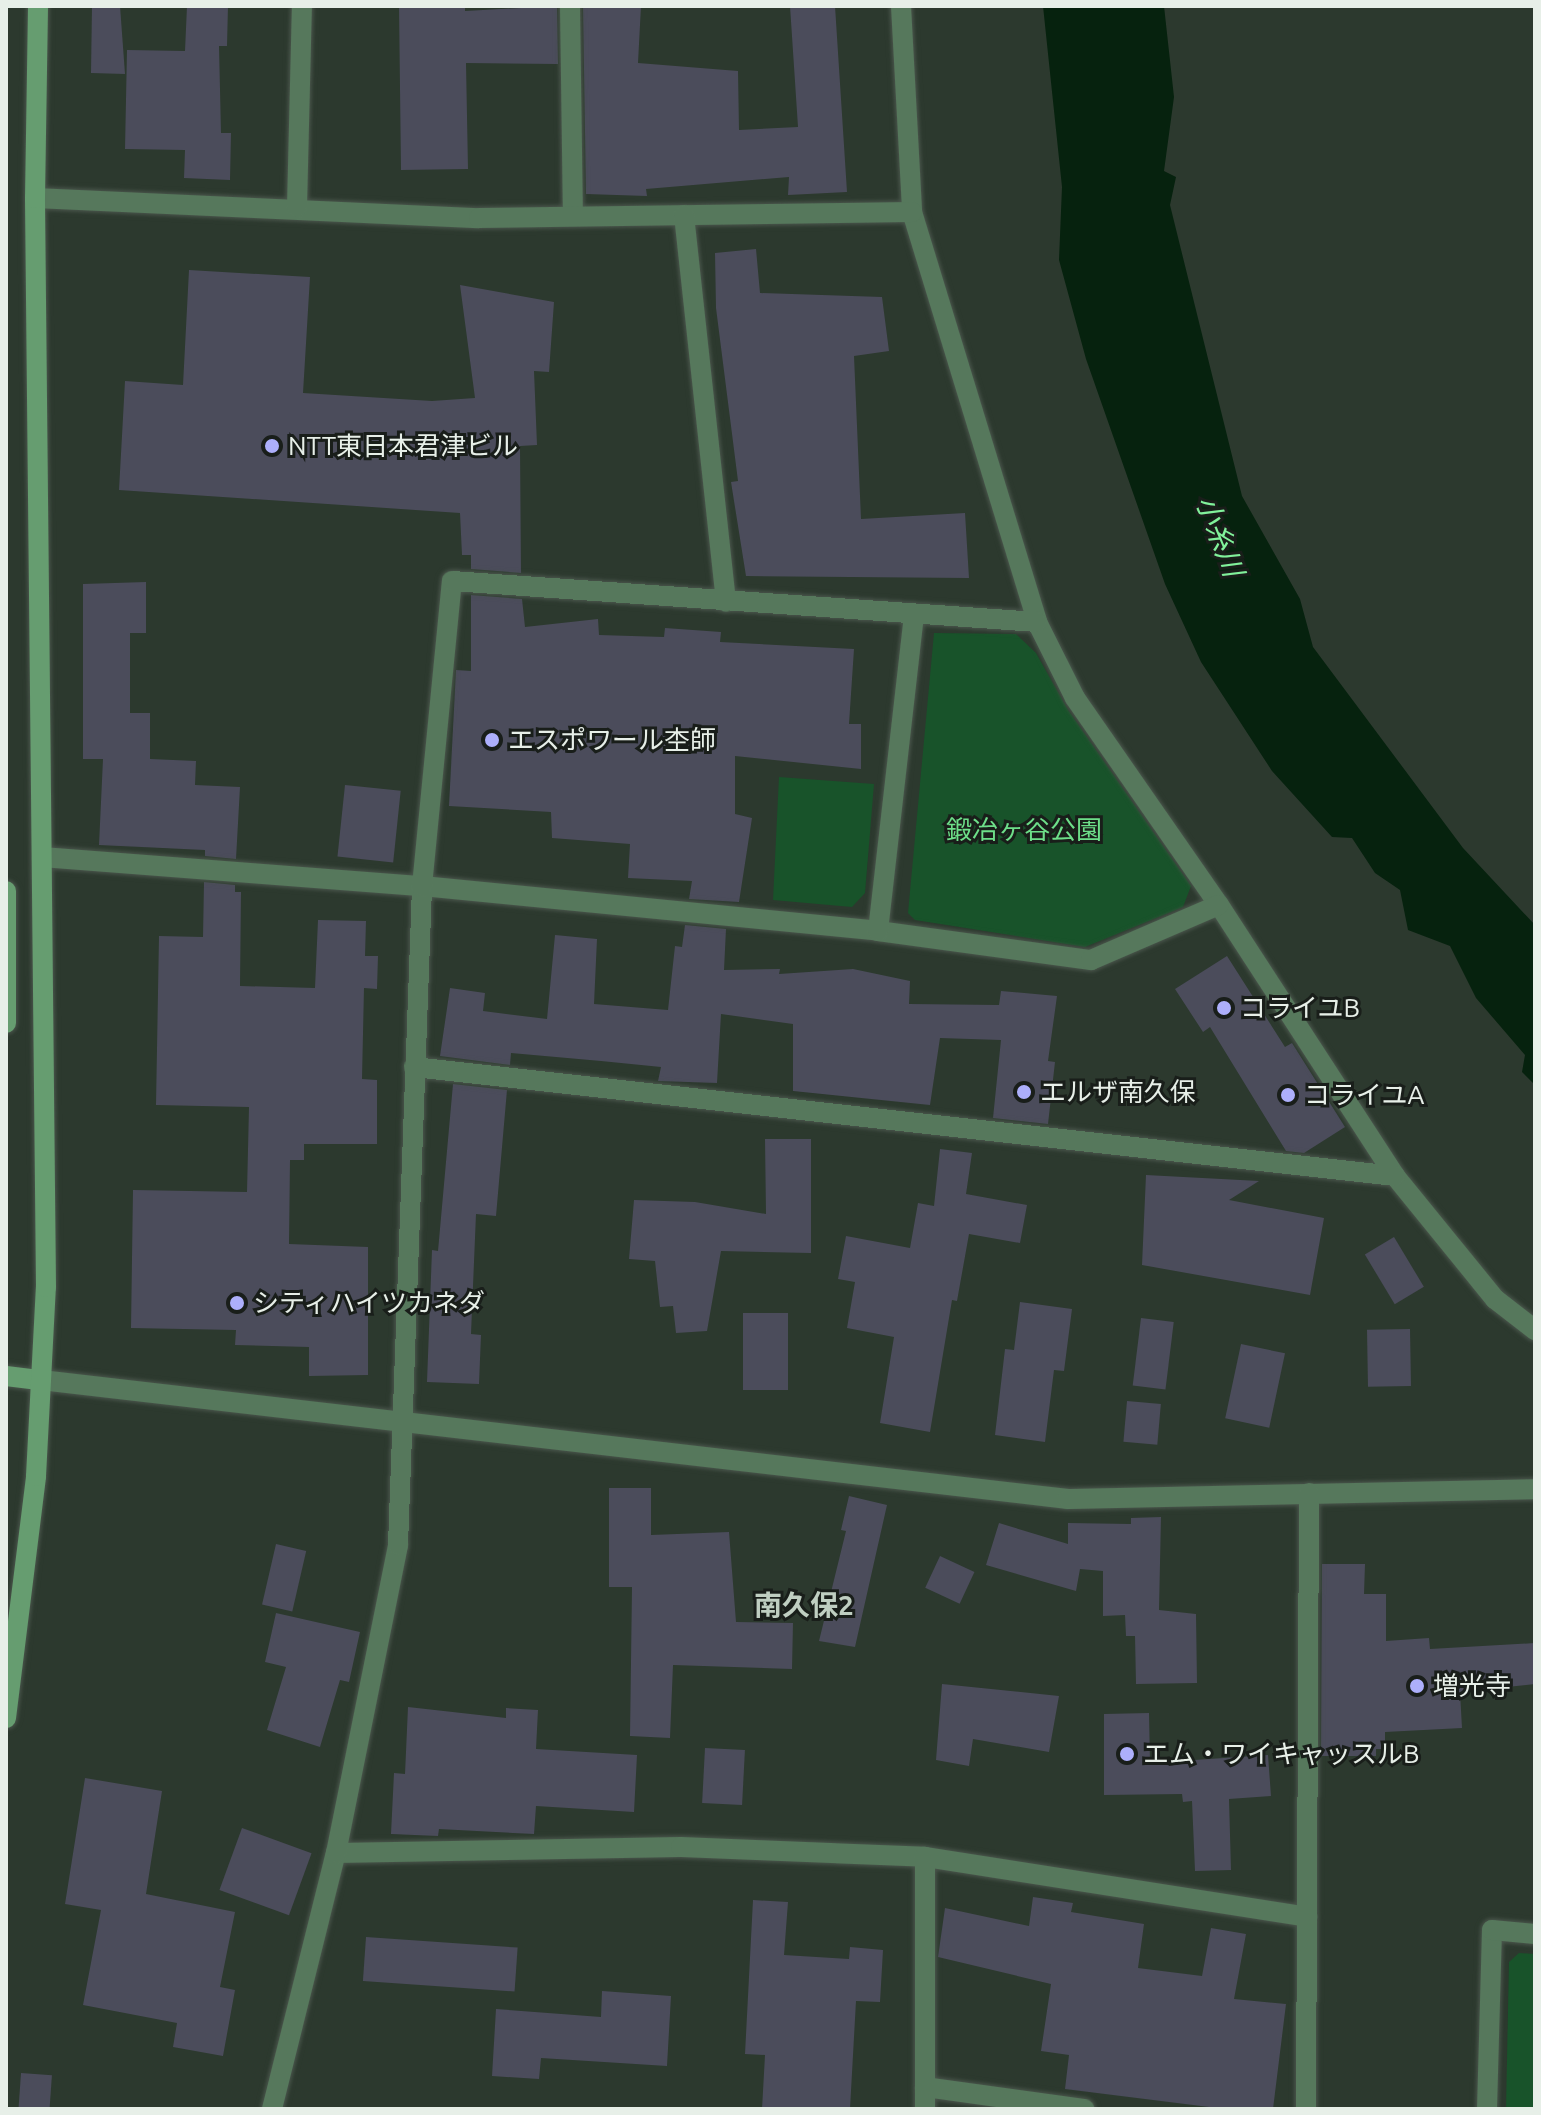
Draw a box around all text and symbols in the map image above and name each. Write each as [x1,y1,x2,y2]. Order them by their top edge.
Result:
place label: NTT東日本君津ビル [288,430,518,462]
marker: NTT東日本君津ビル [263,437,281,455]
water label: 小糸川 [1189,491,1251,581]
place label: エスポワール杢師 [508,724,716,756]
marker: エスポワール杢師 [483,731,501,749]
park label: 鍛冶ヶ谷公園 [946,814,1102,846]
place label: コライユB [1240,992,1361,1024]
marker: コライユB [1215,999,1233,1017]
place label: エルザ南久保 [1040,1076,1196,1108]
place label: コライユA [1304,1079,1425,1111]
marker: エルザ南久保 [1015,1083,1033,1101]
marker: コライユA [1279,1086,1297,1104]
place label: シティハイツカネダ [253,1287,487,1319]
marker: シティハイツカネダ [228,1294,246,1312]
district label: 南久保2 [754,1588,854,1622]
place label: 増光寺 [1433,1670,1511,1702]
marker: 増光寺 [1408,1677,1426,1695]
place label: エム・ワイキャッスルB [1143,1738,1420,1770]
marker: エム・ワイキャッスルB [1118,1745,1136,1763]

